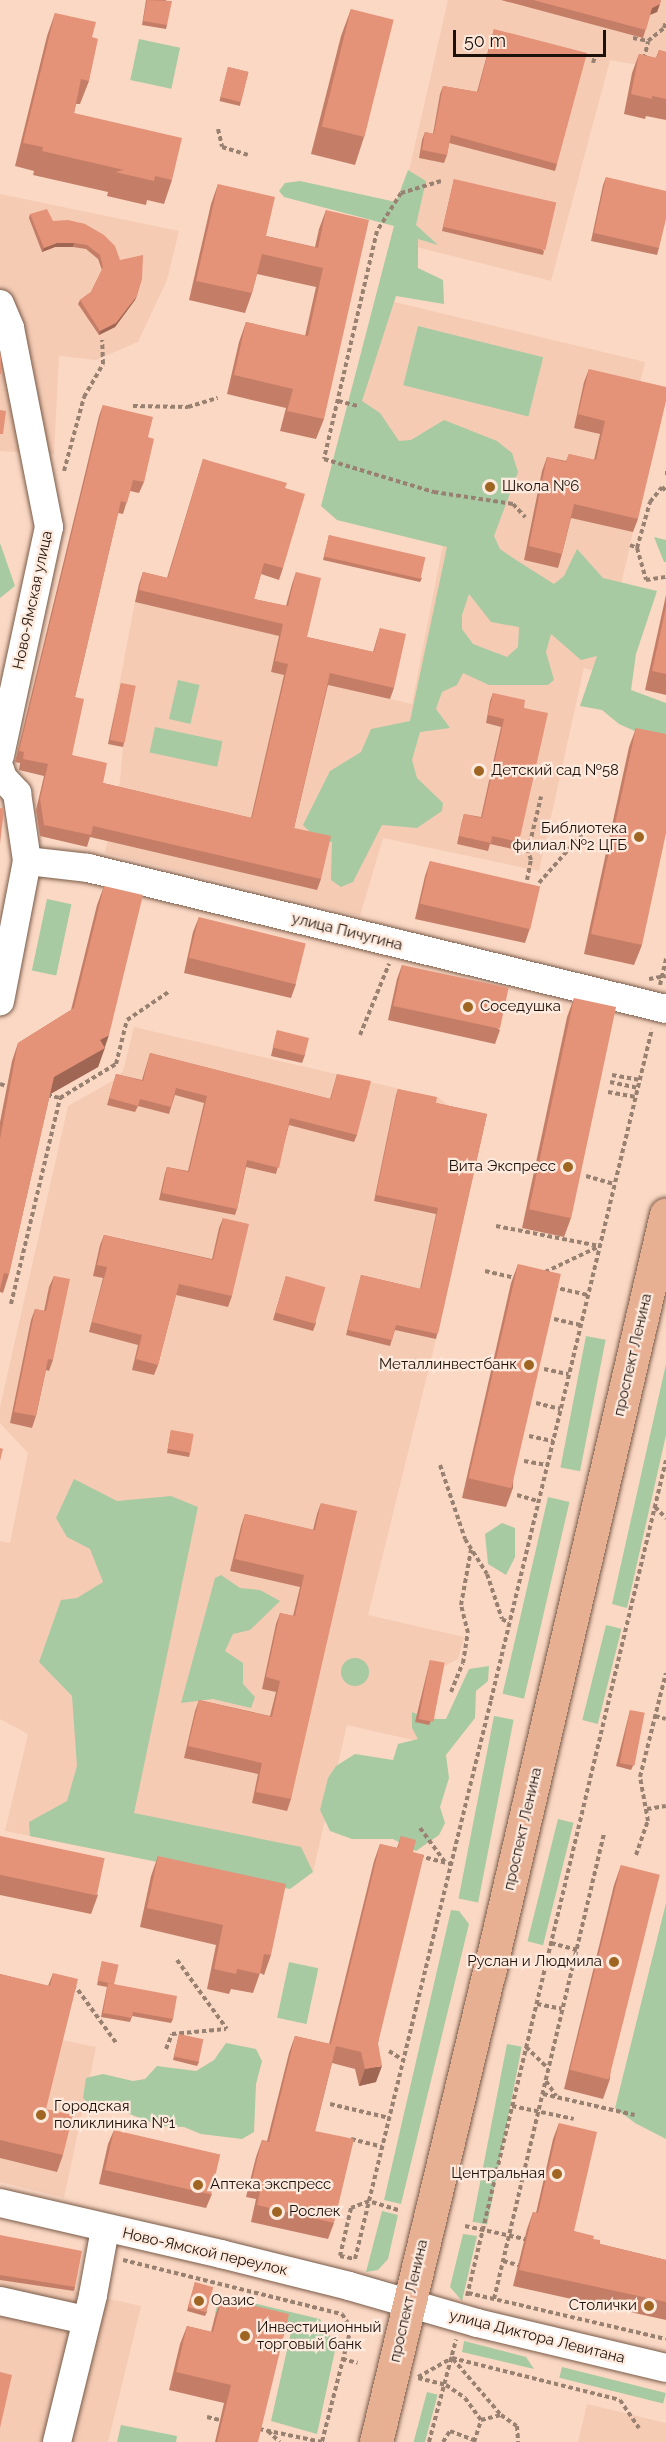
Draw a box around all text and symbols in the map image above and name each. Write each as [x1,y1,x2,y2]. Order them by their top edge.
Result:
scale bar [456,18,609,56]
text: 50 m [464,30,506,51]
place label: Школа №6 [502,478,579,496]
marker: Школа №6 [483,480,497,494]
street label: Ново-Ямская улица [9,529,57,671]
place label: Детский сад №58 [491,762,619,780]
marker: Детский сад №58 [472,764,486,778]
place label: Библиотека филиал №2 ЦГБ [512,819,627,854]
marker: Библиотека филиал №2 ЦГБ [632,830,646,844]
street label: улица Пичугина [290,910,404,954]
place label: Соседушка [480,998,561,1016]
marker: Соседушка [461,1000,475,1014]
place label: Вита Экспресс [449,1158,556,1176]
marker: Вита Экспресс [561,1160,575,1174]
street label: проспект Ленина [610,1292,656,1418]
place label: Металлинвестбанк [379,1356,517,1374]
marker: Металлинвестбанк [522,1358,536,1372]
street label: проспект Ленина [500,1766,546,1892]
place label: Руслан и Людмила [467,1953,602,1971]
marker: Руслан и Людмила [607,1955,621,1969]
place label: Городская поликлиника №1 [54,2097,175,2132]
marker: Городская поликлиника №1 [32,2106,50,2124]
place label: Центральная [451,2165,545,2183]
marker: Центральная [550,2167,564,2181]
place label: Аптека экспресс [210,2176,331,2194]
marker: Аптека экспресс [191,2178,205,2192]
place label: Рослек [289,2203,341,2221]
marker: Рослек [270,2205,284,2219]
street label: Ново-Ямской переулок [121,2224,289,2280]
street label: проспект Ленина [386,2238,432,2364]
place label: Оазис [211,2292,254,2310]
marker: Оазис [192,2294,206,2308]
place label: Столички [569,2297,637,2315]
marker: Столички [642,2299,656,2313]
street label: улица Диктора Левитана [447,2306,627,2368]
place label: Инвестиционный торговый банк [257,2318,381,2353]
marker: Инвестиционный торговый банк [238,2329,252,2343]

